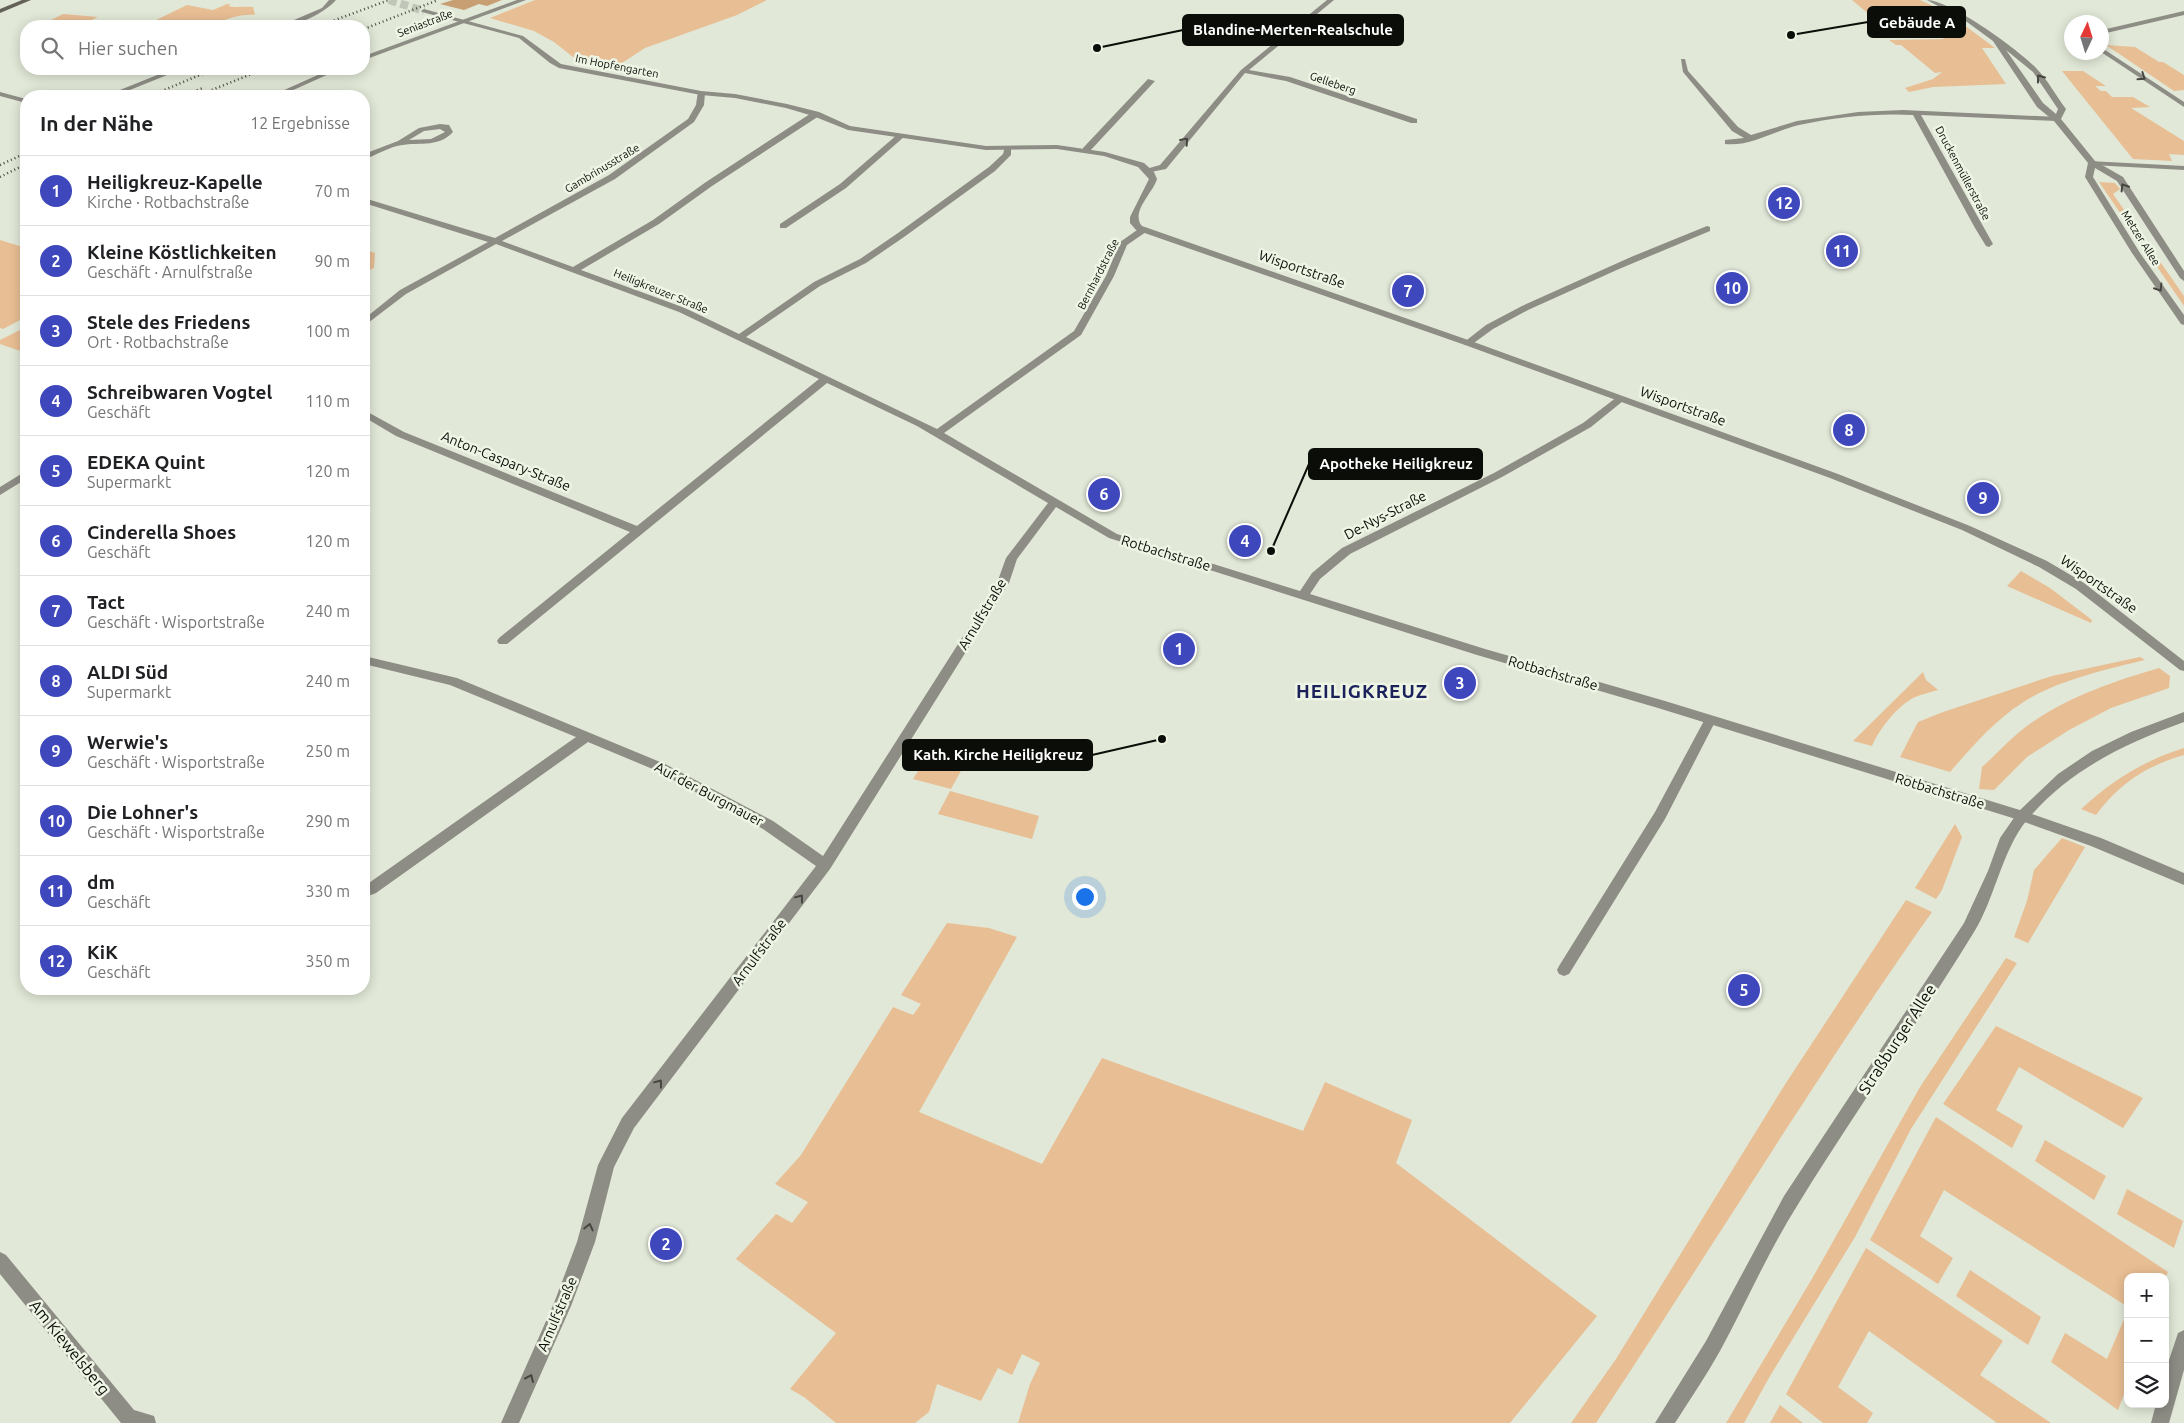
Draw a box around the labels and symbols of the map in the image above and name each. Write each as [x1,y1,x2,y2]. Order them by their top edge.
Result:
street label: Seniastraße [396,7,454,39]
callout: Gebäude A [1868,7,1965,37]
text: Gebäude A [1879,14,1956,31]
callout: Blandine-Merten-Realschule [1183,15,1403,45]
north arrow [2064,15,2109,60]
text: Blandine-Merten-Realschule [1193,21,1393,38]
street label: Im Hopfengarten [574,52,660,80]
street label: Gelleberg [1308,69,1358,97]
one-way arrow [2136,71,2146,80]
one-way arrow [2037,74,2046,84]
street label: Druckenmüllerstraße [1933,124,1993,222]
one-way arrow [1180,138,1189,147]
street label: Gambrinusstraße [563,141,641,195]
one-way arrow [2121,183,2131,192]
pin: 12 [1768,184,1800,222]
street label: Metzer Allee [2119,208,2163,268]
pin: 11 [1826,232,1858,270]
street label: Bernhardstraße [1075,237,1121,311]
street label: Wisportstraße [1257,247,1347,291]
street label: Heiligkreuzer Straße [612,267,710,315]
pin: 10 [1716,269,1748,307]
pin: 7 [1392,272,1424,310]
one-way arrow [2153,283,2163,292]
street label: Wisportstraße [1638,383,1728,429]
pin: 8 [1833,411,1865,449]
street label: Anton-Caspary-Straße [439,428,573,494]
callout: Apotheke Heiligkreuz [1309,449,1482,479]
text: Apotheke Heiligkreuz [1319,455,1473,472]
pin: 6 [1088,475,1120,513]
pin: 9 [1967,479,1999,517]
street label: De-Nys-Straße [1341,487,1429,543]
pin: 4 [1229,522,1261,560]
street label: Rotbachstraße [1119,532,1213,574]
street label: Wisportstraße [2057,552,2141,616]
street label: Arnulfstraße [955,576,1009,652]
pin: 1 [1163,630,1195,668]
street label: Rotbachstraße [1506,653,1600,693]
pin: 3 [1444,664,1476,702]
district label: HEILIGKREUZ [1296,680,1428,702]
callout: Kath. Kirche Heiligkreuz [903,740,1092,770]
text: Kath. Kirche Heiligkreuz [913,746,1083,763]
street label: Auf der Burgmauer [652,759,767,830]
street label: Rotbachstraße [1893,770,1987,812]
your location [1072,884,1098,910]
one-way arrow [794,894,803,904]
street label: Arnulfstraße [729,915,789,989]
pin: 5 [1728,971,1760,1009]
street label: Straßburger Allee [1855,981,1939,1097]
one-way arrow [653,1080,661,1089]
one-way arrow [583,1223,594,1232]
pin: 2 [650,1225,682,1263]
street label: Arnulfstraße [534,1274,580,1354]
street label: Am Kiewelsberg [26,1296,114,1398]
one-way arrow [523,1374,534,1383]

